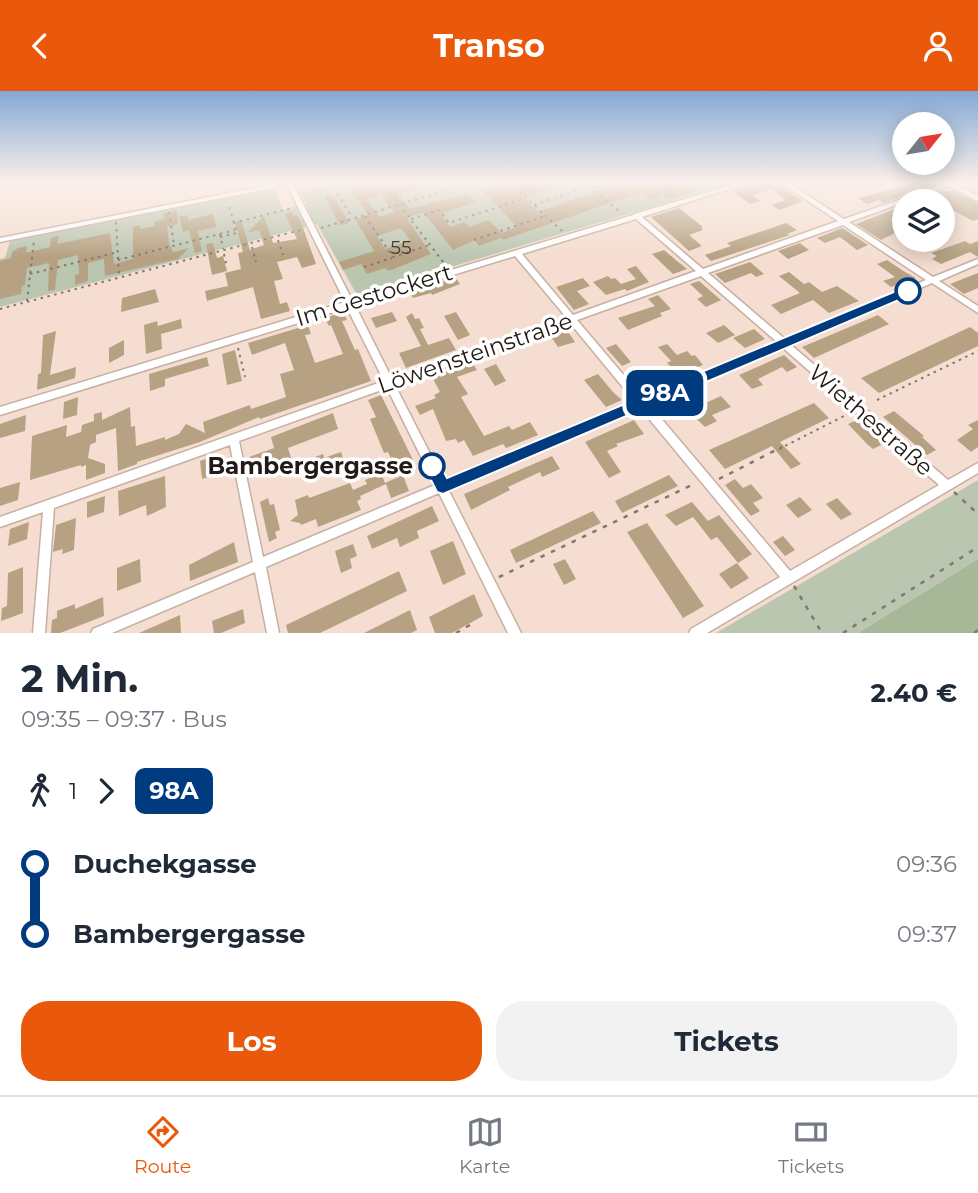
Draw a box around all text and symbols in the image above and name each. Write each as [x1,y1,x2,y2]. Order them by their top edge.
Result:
text: Transo [433,26,545,65]
icon: back [21,27,59,65]
icon: person [919,27,957,65]
north arrow [892,112,956,175]
map controls [892,112,955,252]
button: layers [892,189,955,252]
house number: 55 [390,236,412,259]
street label: Im Gestockert [292,258,456,332]
unlabelled marker [895,278,921,304]
street label: Löwensteinstraße [374,307,576,399]
street label: Wiethestraße [803,358,939,482]
line badge: 98A [625,370,705,416]
text: 98A [640,378,690,407]
place label: Bambergergasse [207,452,413,480]
marker: Bambergergasse [419,453,445,479]
text: 2 Min. [21,655,138,702]
text: 2.40 € [871,677,957,709]
text: 09:35 – 09:37 · Bus [21,705,227,733]
icon: walk [21,772,59,810]
icon: forward [87,772,125,810]
text: 98A [149,776,199,805]
text: 1 [69,777,77,805]
text: Duchekgasse [73,848,257,880]
text: 09:36 [896,850,957,878]
text: Bambergergasse [73,918,305,950]
text: 09:37 [897,920,957,948]
button: Los [21,1001,482,1081]
button: Tickets [496,1001,957,1081]
tab: Route [134,1113,191,1178]
tab: Karte [459,1113,510,1178]
tab: Tickets [778,1113,844,1178]

